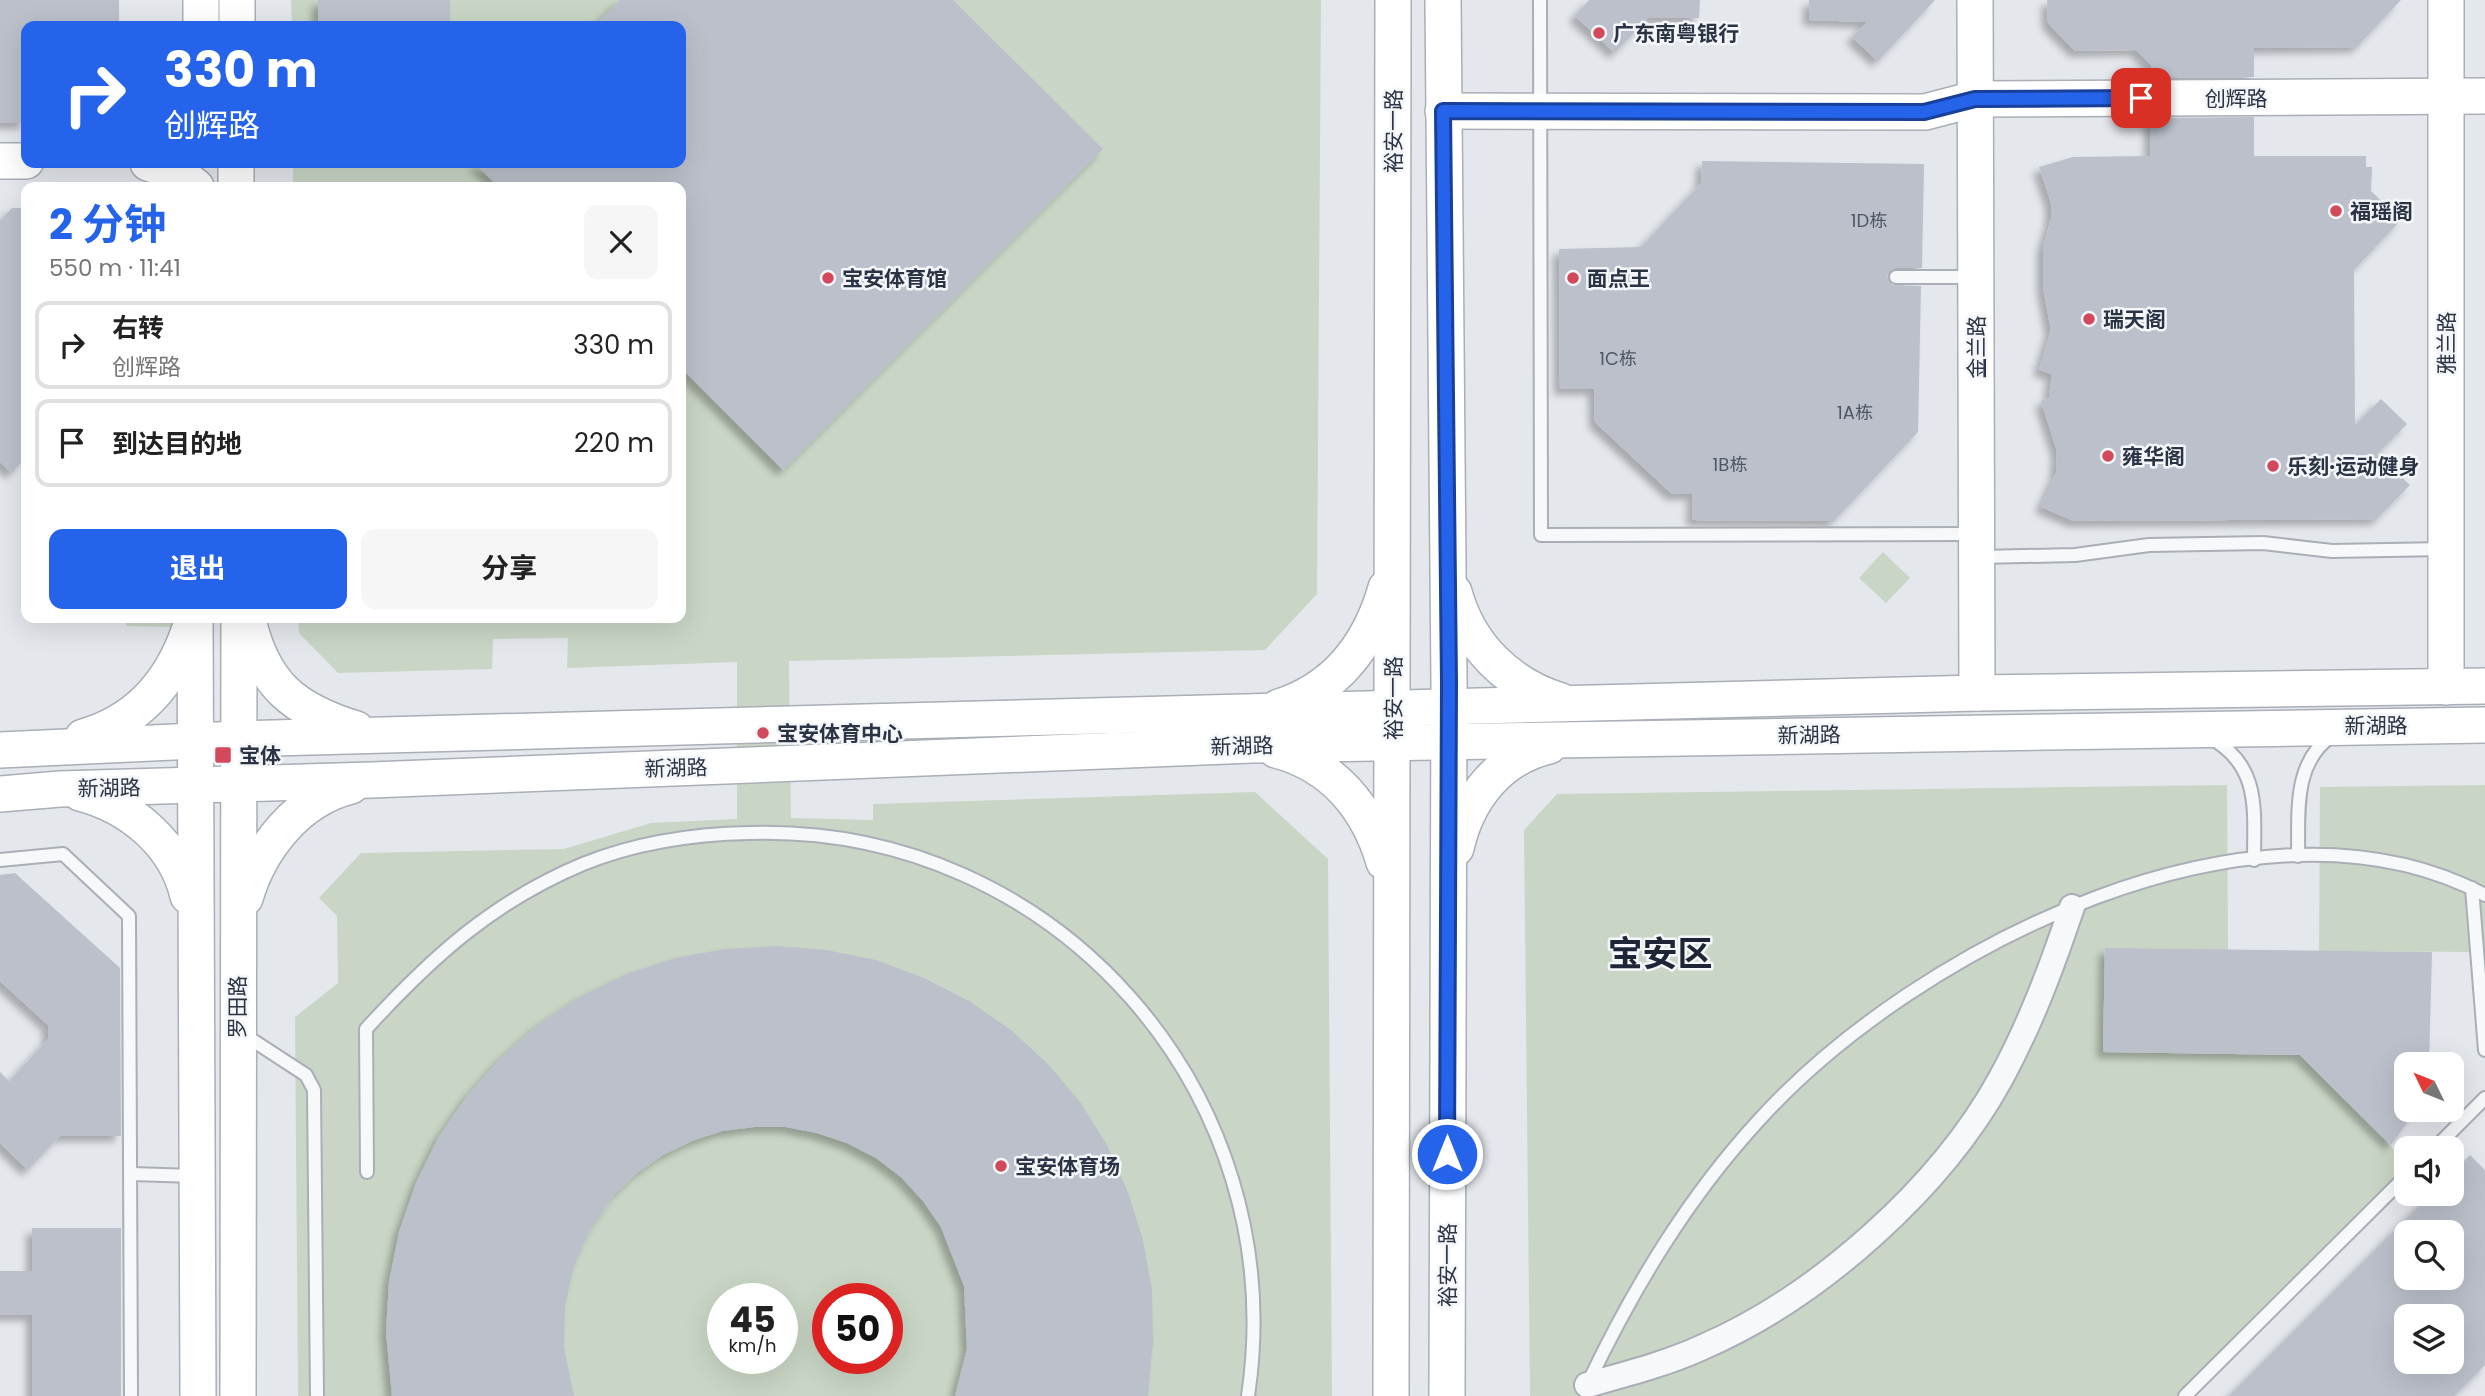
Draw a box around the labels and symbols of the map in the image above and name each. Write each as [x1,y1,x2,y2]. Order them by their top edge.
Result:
place label: 广东南粤银行 [1613,19,1739,48]
marker: 广东南粤银行 [1591,25,1607,41]
pin [2111,68,2171,128]
street label: 创辉路 [2205,84,2268,113]
street label: 裕安一路 [1379,89,1408,173]
place label: 福瑶阁 [2350,197,2413,226]
marker: 福瑶阁 [2328,203,2344,219]
house number: 1D栋 [1851,208,1887,233]
place label: 宝安体育馆 [842,264,947,293]
place label: 面点王 [1587,264,1650,293]
marker: 宝安体育馆 [820,270,836,286]
marker: 面点王 [1565,270,1581,286]
place label: 瑞天阁 [2103,305,2166,334]
marker: 瑞天阁 [2081,311,2097,327]
street label: 雅兰路 [2432,312,2461,375]
street label: 金兰路 [1962,316,1991,379]
house number: 1C栋 [1599,346,1637,371]
house number: 1A栋 [1837,400,1873,425]
place label: 雍华阁 [2122,442,2185,471]
marker: 雍华阁 [2100,448,2116,464]
house number: 1B栋 [1713,452,1747,477]
place label: 乐刻·运动健身 [2287,452,2419,481]
marker: 乐刻·运动健身 [2265,458,2281,474]
street label: 裕安一路 [1379,656,1408,740]
street label: 新湖路 [2345,711,2408,740]
place label: 宝安体育中心 [777,719,903,748]
street label: 新湖路 [1777,720,1841,750]
marker: 宝安体育中心 [755,725,771,741]
street label: 新湖路 [1210,730,1274,762]
place label: 宝体 [239,741,281,770]
marker: 宝体 [213,745,233,765]
street label: 新湖路 [644,752,708,784]
street label: 新湖路 [77,773,141,803]
district label: 宝安区 [1607,929,1713,978]
street label: 罗田路 [223,976,252,1039]
north arrow [2394,1052,2464,1122]
position arrow [1410,1117,1484,1191]
place label: 宝安体育场 [1015,1152,1120,1181]
marker: 宝安体育场 [993,1158,1009,1174]
street label: 裕安一路 [1433,1223,1462,1307]
speed limit sign: 50 [812,1283,903,1374]

